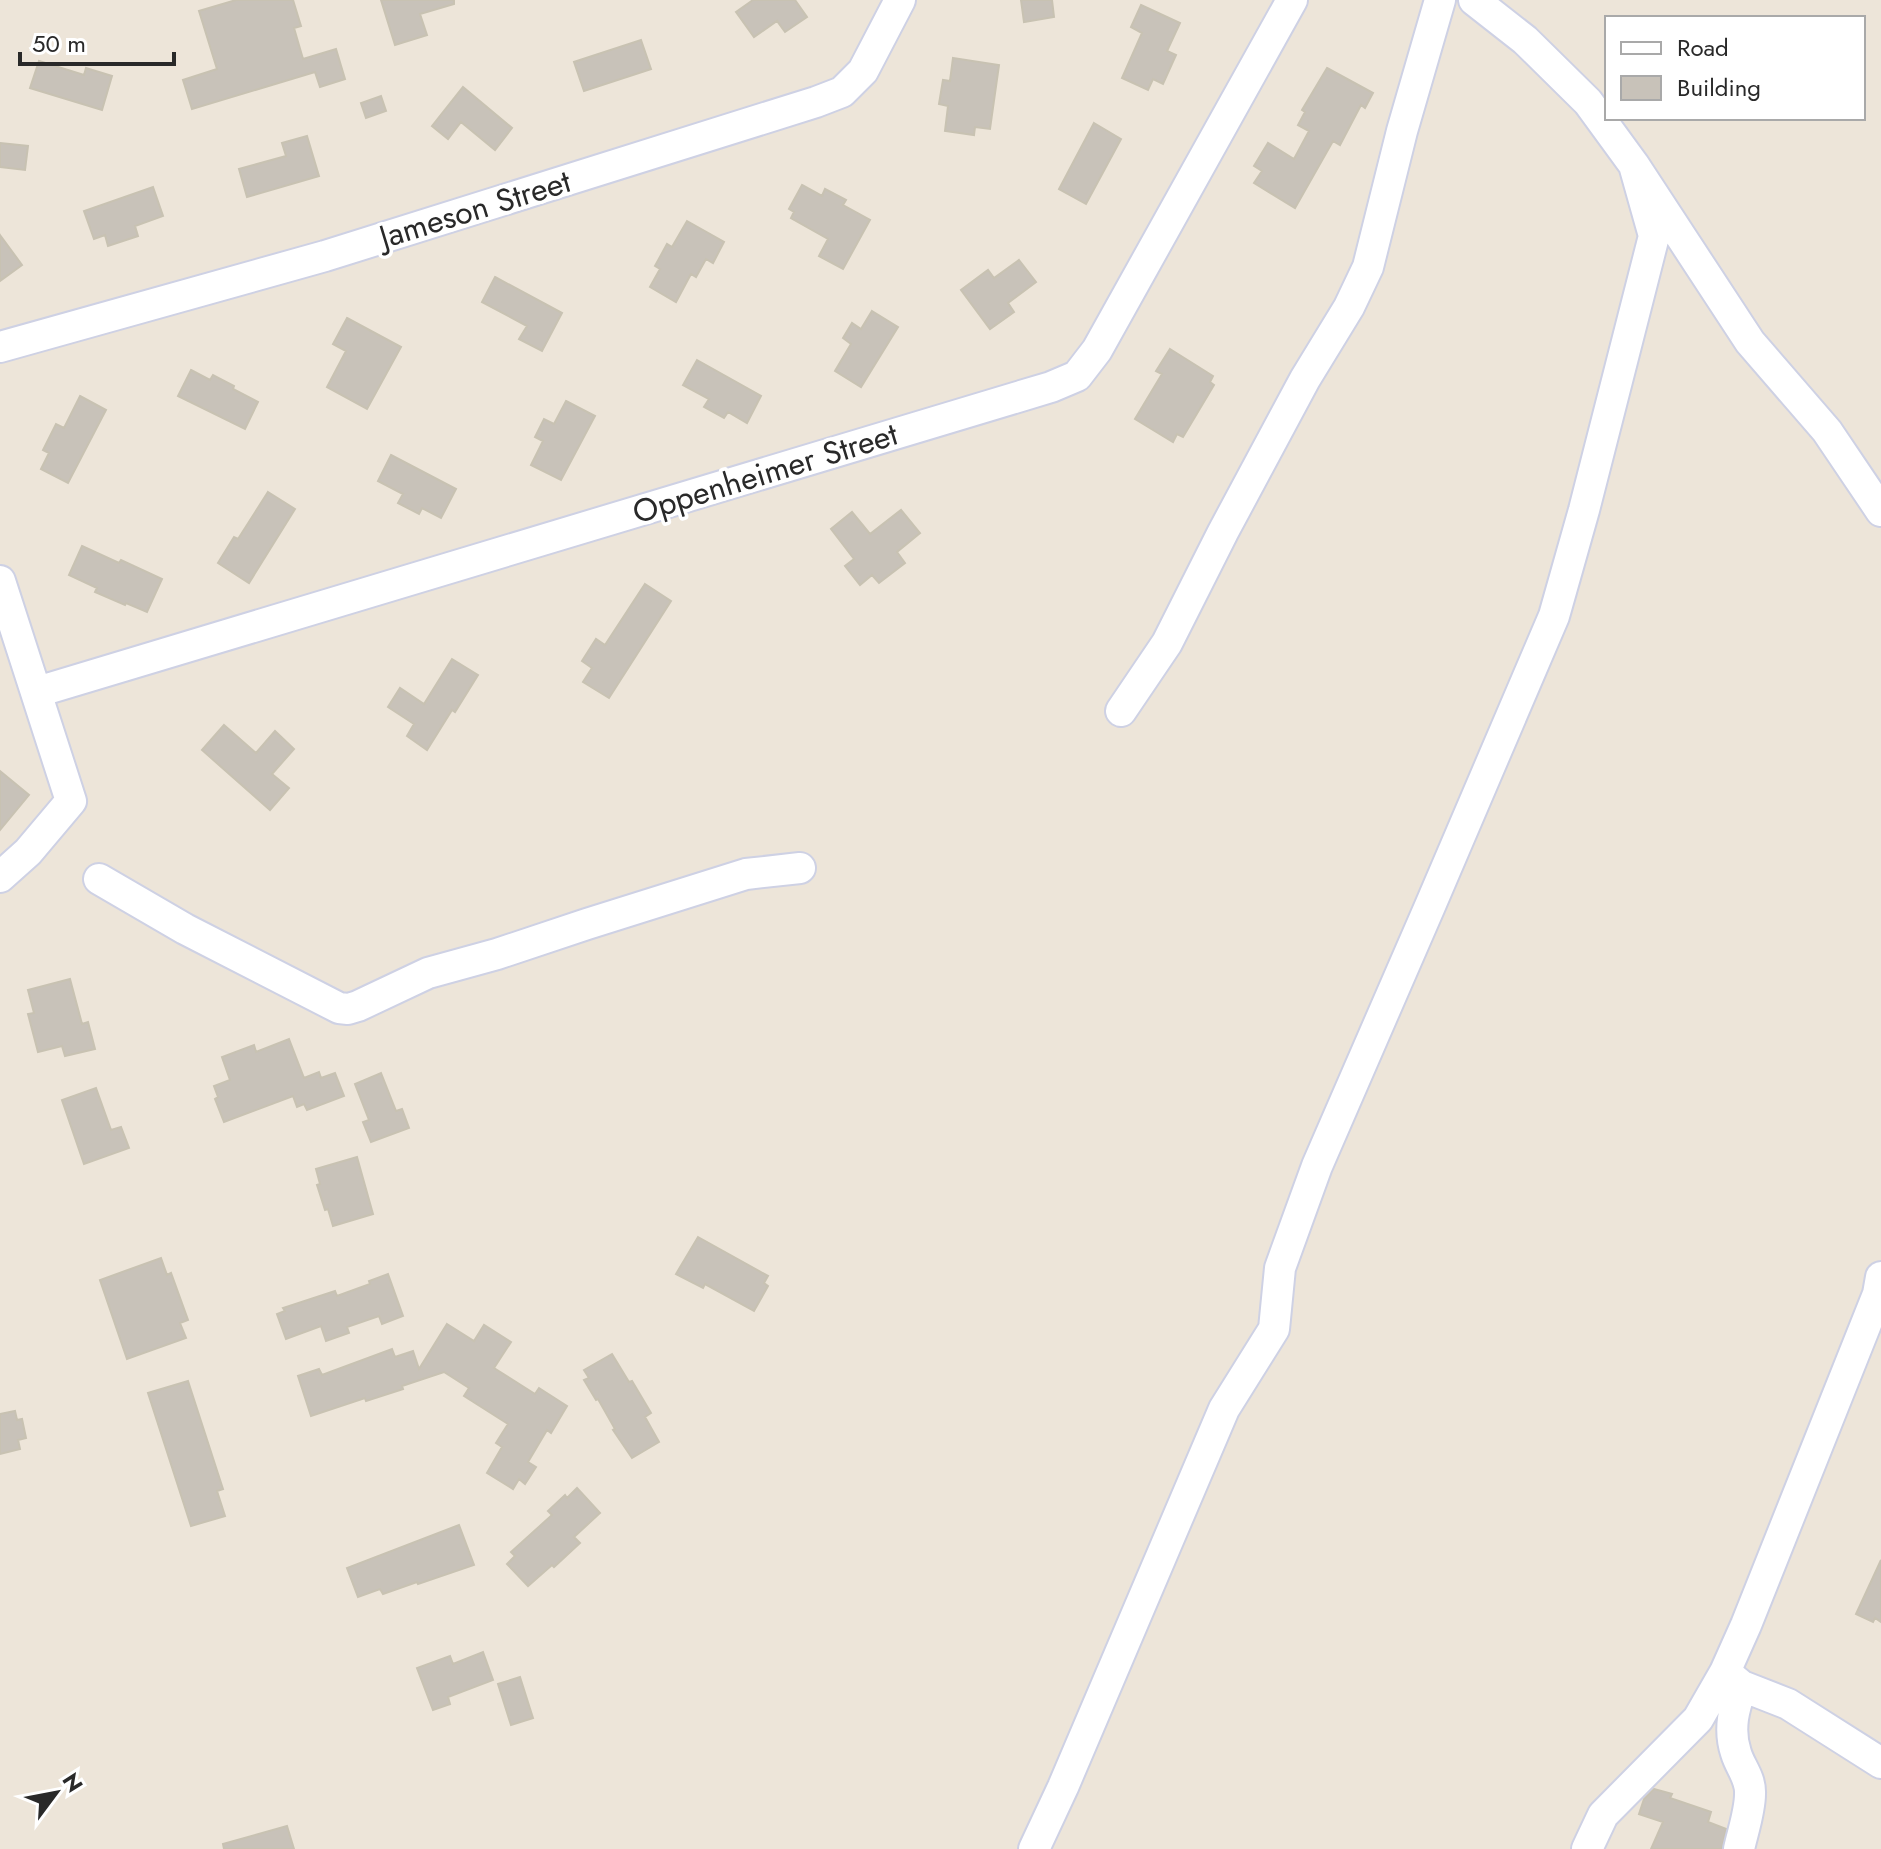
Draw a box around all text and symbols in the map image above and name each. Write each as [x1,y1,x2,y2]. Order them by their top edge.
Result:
scale bar [20,16,174,66]
legend [1605,16,1865,120]
text: 50 m [32,26,86,61]
text: Road [1677,30,1729,65]
text: Building [1677,70,1761,105]
street label: Jameson Street [370,158,577,261]
street label: Oppenheimer Street [627,411,904,535]
north arrow [16,1753,96,1833]
text: N [55,1767,91,1798]

